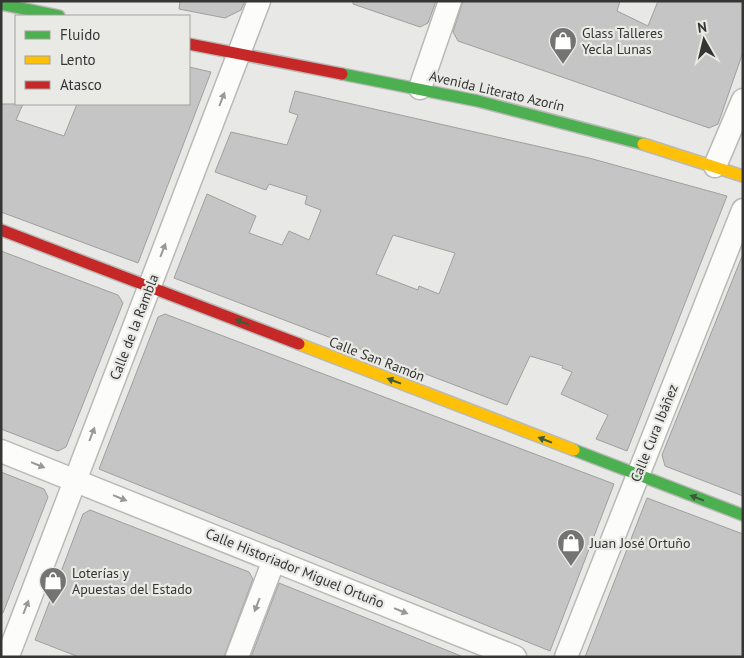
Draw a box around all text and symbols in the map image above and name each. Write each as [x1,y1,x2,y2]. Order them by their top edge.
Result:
legend [15,15,190,105]
north arrow [679,15,729,65]
text: N [696,18,708,37]
place label: Glass Talleres Yecla Lunas [582,24,663,58]
text: Fluido [60,25,100,44]
shop icon: Glass Talleres Yecla Lunas [548,26,578,65]
text: Lento [60,50,96,69]
street label: Avenida Literato Azorín [428,67,566,115]
text: Atasco [60,75,102,94]
one-way arrow [218,91,226,106]
one-way arrow [159,242,167,257]
street label: Calle de la Rambla [106,271,162,382]
one-way arrow [234,318,249,326]
street label: Calle San Ramón [327,332,427,386]
one-way arrow [386,377,401,385]
street label: Calle Cura Ibáñez [626,381,682,485]
one-way arrow [89,427,96,442]
one-way arrow [538,435,553,443]
one-way arrow [31,462,45,470]
one-way arrow [113,494,128,502]
one-way arrow [689,494,704,502]
street label: Calle Historiador Miguel Ortuño [203,524,387,612]
shop icon: Juan José Ortuño [556,528,586,567]
place label: Juan José Ortuño [589,534,691,552]
place label: Loterías y Apuestas del Estado [72,564,192,598]
shop icon: Loterías y Apuestas del Estado [38,566,68,605]
one-way arrow [252,598,260,612]
one-way arrow [23,600,31,615]
one-way arrow [394,607,408,615]

